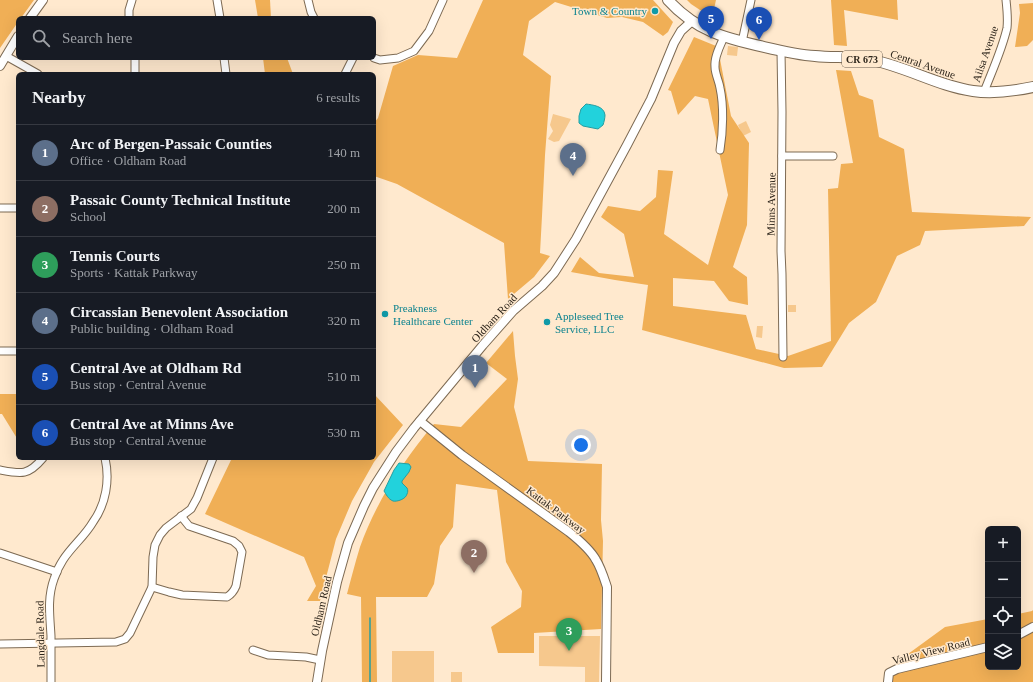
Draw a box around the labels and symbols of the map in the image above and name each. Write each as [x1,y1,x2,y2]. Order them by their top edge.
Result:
place label: Town & Country [572,5,647,17]
marker: Town & Country [650,6,660,16]
pin: 5 [698,6,724,39]
pin: 6 [746,7,772,40]
street label: Ailsa Avenue [970,24,1000,84]
street label: Central Avenue [889,47,957,81]
road number: CR 673 [842,51,882,67]
pin: 4 [560,143,586,176]
street label: Minns Avenue [764,172,778,236]
street label: Oldham Road [469,291,520,345]
place label: Preakness Healthcare Center [393,302,473,327]
marker: Preakness Healthcare Center [380,309,390,319]
place label: Appleseed Tree Service, LLC [555,310,624,335]
marker: Appleseed Tree Service, LLC [542,317,552,327]
pin: 1 [462,355,488,388]
your location [571,435,591,455]
street label: Kattak Parkway [524,484,588,536]
pin: 2 [461,540,487,573]
street label: Oldham Road [308,574,334,637]
street label: Langdale Road [33,600,47,668]
pin: 3 [556,618,582,651]
street label: Valley View Road [891,635,972,666]

